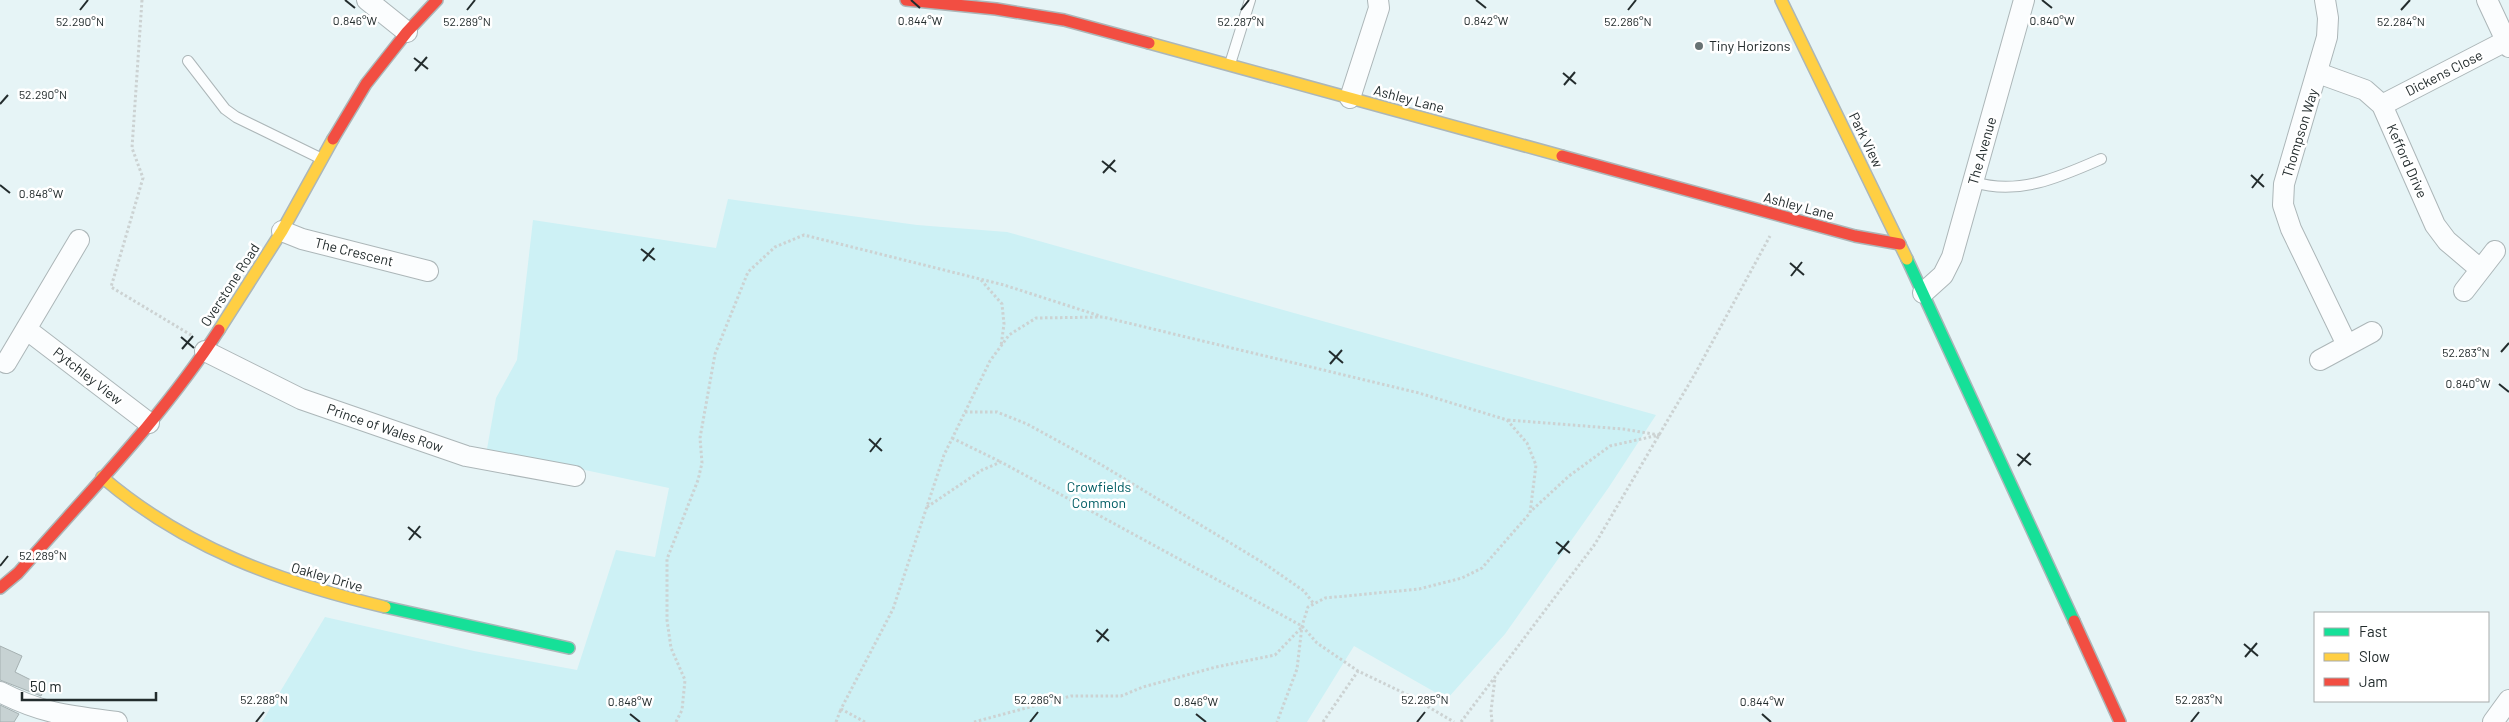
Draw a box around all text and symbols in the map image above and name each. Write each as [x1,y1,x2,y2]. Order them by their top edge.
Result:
text: 0.846°W [333,13,378,27]
text: 0.844°W [898,13,943,27]
text: 0.842°W [1464,13,1509,27]
text: 0.840°W [2030,13,2075,27]
text: 52.290°N [56,14,104,28]
text: 52.289°N [443,14,491,28]
text: 52.287°N [1218,14,1264,28]
text: 52.286°N [1604,14,1652,28]
text: 52.284°N [2377,14,2425,28]
place label: Tiny Horizons [1709,37,1791,54]
marker: Tiny Horizons [1693,40,1705,52]
street label: Dickens Close [2402,46,2485,99]
street label: Ashley Lane [1372,81,1446,116]
street label: Thompson Way [2278,86,2321,179]
text: 52.290°N [19,87,67,101]
street label: Park View [1846,109,1887,170]
street label: The Avenue [1964,115,1999,187]
street label: Kefford Drive [2384,121,2431,200]
text: 0.848°W [19,186,64,200]
street label: Ashley Lane [1762,188,1836,223]
street label: The Crescent [313,234,395,270]
street label: Overstone Road [196,240,263,329]
street label: Pytchley View [50,343,126,408]
text: 52.283°N [2442,345,2490,359]
text: 0.840°W [2446,376,2491,390]
street label: Prince of Wales Row [325,400,446,455]
park label: Crowfields Common [1067,478,1132,511]
text: 52.289°N [19,548,67,562]
street label: Oakley Drive [289,558,365,595]
legend [2314,612,2489,702]
text: Fast [2359,622,2387,640]
text: Slow [2359,647,2390,665]
scale bar [22,670,156,702]
text: Jam [2359,672,2388,690]
text: 50 m [30,677,62,695]
text: 52.288°N [240,692,288,706]
text: 52.286°N [1014,692,1062,706]
text: 52.285°N [1401,692,1449,706]
text: 52.283°N [2175,692,2223,706]
text: 0.848°W [608,694,653,708]
text: 0.846°W [1174,694,1219,708]
text: 0.844°W [1740,694,1785,708]

